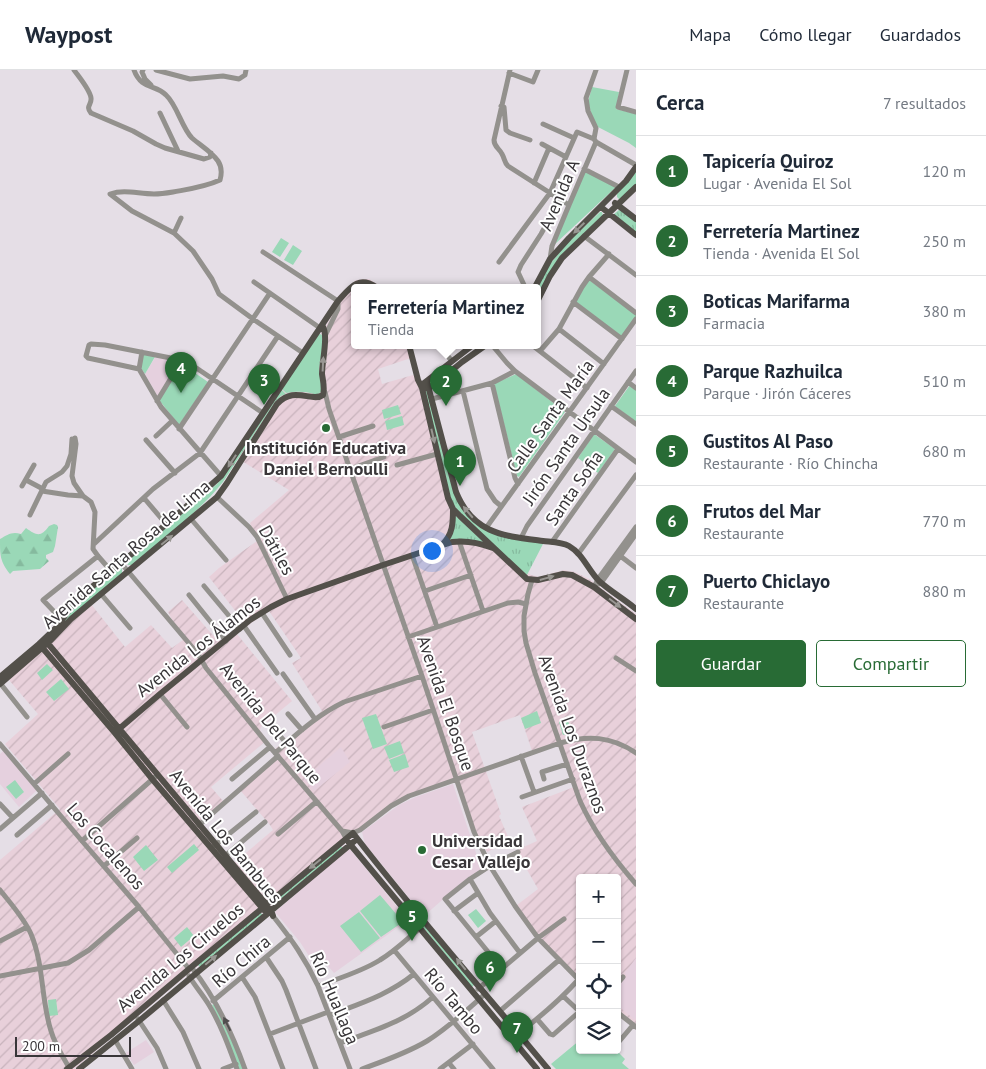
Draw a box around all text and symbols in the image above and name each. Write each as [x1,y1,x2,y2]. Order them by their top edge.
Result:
text: Waypost [25,19,112,50]
text: Mapa [689,23,731,46]
text: Cómo llegar [759,23,852,46]
text: Guardados [880,23,961,46]
text: Cerca [656,89,705,116]
text: 7 resultados [883,93,966,113]
text: Tapicería Quiroz [703,149,833,173]
street label: Avenida A [534,155,585,234]
text: 1 [667,161,677,181]
text: 120 m [923,161,966,181]
text: Lugar · Avenida El Sol [703,173,851,193]
text: Ferretería Martinez [703,219,860,243]
one-way arrow [573,222,585,234]
text: 2 [667,231,677,251]
text: 250 m [923,231,966,251]
text: Tienda · Avenida El Sol [703,243,859,263]
popup [351,284,541,349]
text: Boticas Marifarma [703,289,850,313]
text: Ferretería Martinez [368,295,524,319]
text: 3 [667,301,677,321]
text: 380 m [923,301,966,321]
text: Farmacia [703,313,765,333]
text: Tienda [368,319,414,339]
pin: 4 [165,352,197,393]
one-way arrow [319,355,327,371]
street label: Calle Santa María [501,355,599,477]
text: Parque Razhuilca [703,359,843,383]
pin: 3 [248,364,280,405]
pin: 2 [430,365,462,406]
text: 4 [667,371,677,391]
text: 510 m [923,371,966,391]
street label: Jirón Santa Ursula [516,383,615,510]
text: Parque · Jirón Cáceres [703,383,851,403]
marker: Institución Educativa Daniel Bernoulli [320,422,332,434]
one-way arrow [429,428,437,443]
text: Gustitos Al Paso [703,429,833,453]
place label: Institución Educativa Daniel Bernoulli [246,436,406,480]
text: 5 [667,441,677,461]
text: 680 m [923,441,966,461]
pin: 1 [444,445,476,486]
street label: Santa Sofia [540,446,608,530]
text: Restaurante · Río Chincha [703,453,878,473]
one-way arrow [227,454,237,467]
street label: Avenida Santa Rosa de Lima [37,474,215,634]
text: Frutos del Mar [703,499,821,523]
one-way arrow [463,506,474,519]
text: 6 [667,511,677,531]
text: 770 m [923,511,966,531]
street label: Dátiles [254,521,300,579]
text: Restaurante [703,523,784,543]
one-way arrow [160,534,172,546]
your location [419,538,445,564]
text: Puerto Chiclayo [703,569,830,593]
one-way arrow [540,573,555,581]
text: 7 [667,581,677,601]
text: 880 m [923,581,966,601]
street label: Avenida Los Álamos [131,590,265,702]
text: Restaurante [703,593,784,613]
one-way arrow [608,598,622,608]
street label: Avenida El Bosque [412,632,480,774]
button: Guardar [656,640,806,687]
button: Compartir [816,640,966,687]
street label: Avenida Los Duraznos [534,651,612,817]
street label: Avenida Del Parque [215,658,327,788]
street label: Avenida Los Bambues [165,764,287,908]
street label: Los Cocalenos [62,798,150,894]
place label: Universidad Cesar Vallejo [432,829,531,873]
marker: Universidad Cesar Vallejo [416,844,428,856]
one-way arrow [309,859,322,870]
map controls [576,874,621,1054]
button: + [576,874,621,919]
street label: Avenida Los Ciruelos [112,897,248,1017]
pin: 5 [396,900,428,941]
button: − [576,919,621,964]
street label: Río Chira [207,930,275,992]
street label: Río Huallaga [305,948,365,1048]
pin: 6 [474,951,506,992]
one-way arrow [205,955,218,966]
one-way arrow [455,958,466,971]
street label: Río Tambo [419,963,489,1039]
button: locate [576,964,621,1009]
button: layers [576,1009,621,1054]
pin: 7 [501,1012,533,1053]
one-way arrow [223,1017,231,1031]
scale bar [15,1034,131,1057]
text: 200 m [22,1037,60,1055]

